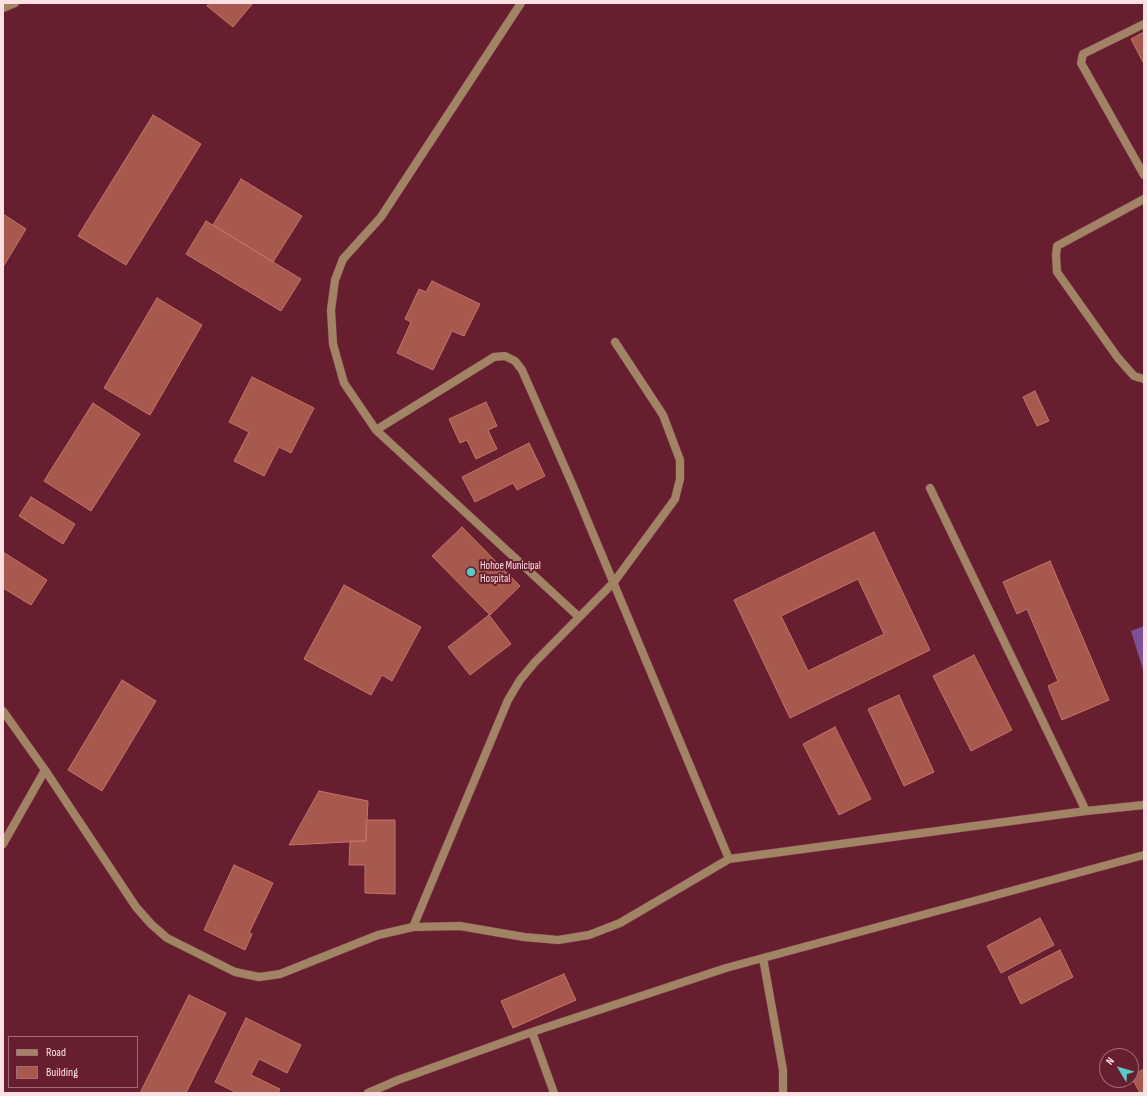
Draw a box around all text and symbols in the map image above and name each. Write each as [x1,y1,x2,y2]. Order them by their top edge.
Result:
place label: Hohoe Municipal Hospital [480,559,541,585]
marker: Hohoe Municipal Hospital [465,566,477,578]
legend [8,1036,138,1088]
text: Road [46,1045,66,1060]
north arrow [1099,1048,1139,1088]
text: N [1103,1055,1117,1067]
text: Building [46,1065,78,1080]

